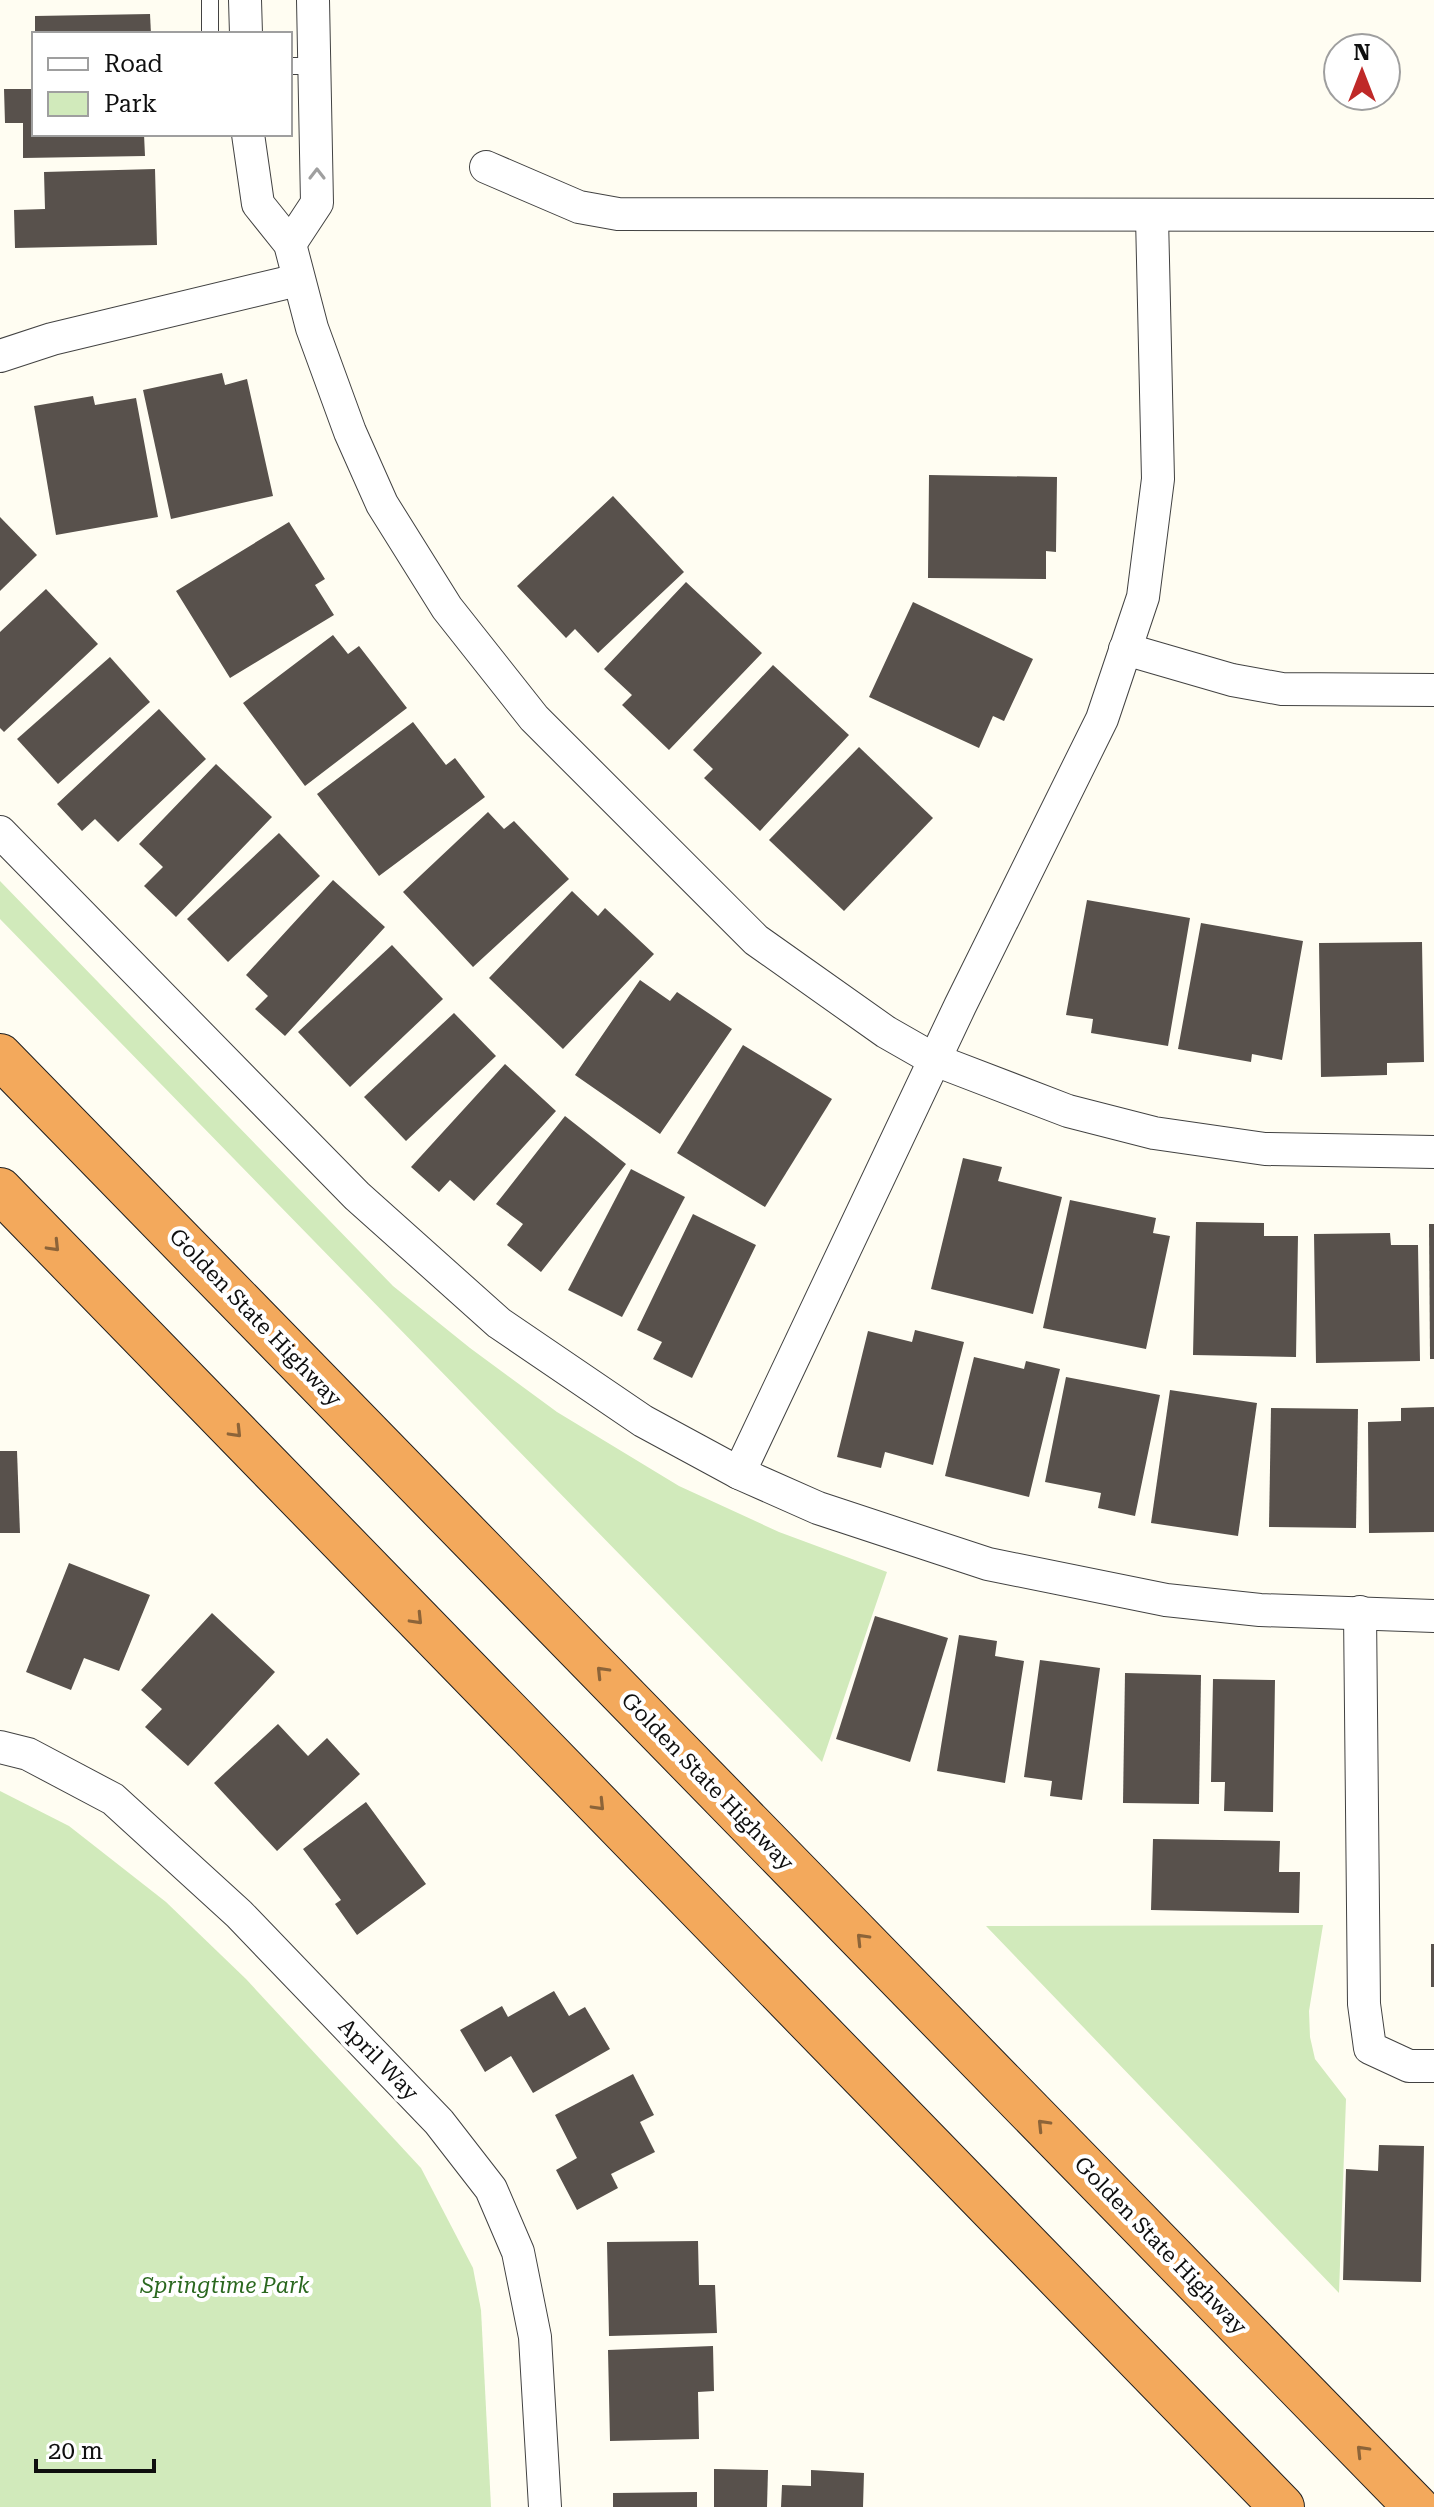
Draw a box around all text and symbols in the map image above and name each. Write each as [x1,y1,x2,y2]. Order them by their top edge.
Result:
legend [32,32,292,136]
north arrow [1322,32,1402,112]
text: N [1354,40,1371,65]
text: Road [104,50,163,78]
text: Park [104,90,157,118]
one-way arrow [308,167,326,180]
street label: Golden State Highway [164,1223,347,1411]
one-way arrow [45,1237,60,1251]
one-way arrow [227,1423,241,1437]
one-way arrow [408,1610,422,1624]
one-way arrow [597,1667,611,1682]
street label: Golden State Highway [616,1687,799,1875]
one-way arrow [589,1796,604,1810]
one-way arrow [856,1934,871,1948]
street label: April Way [334,2013,424,2105]
one-way arrow [1038,2120,1052,2134]
street label: Golden State Highway [1069,2151,1252,2339]
park label: Springtime Park [139,2273,310,2298]
scale bar [36,2423,154,2473]
text: 20 m [48,2437,103,2465]
one-way arrow [1356,2446,1371,2460]

